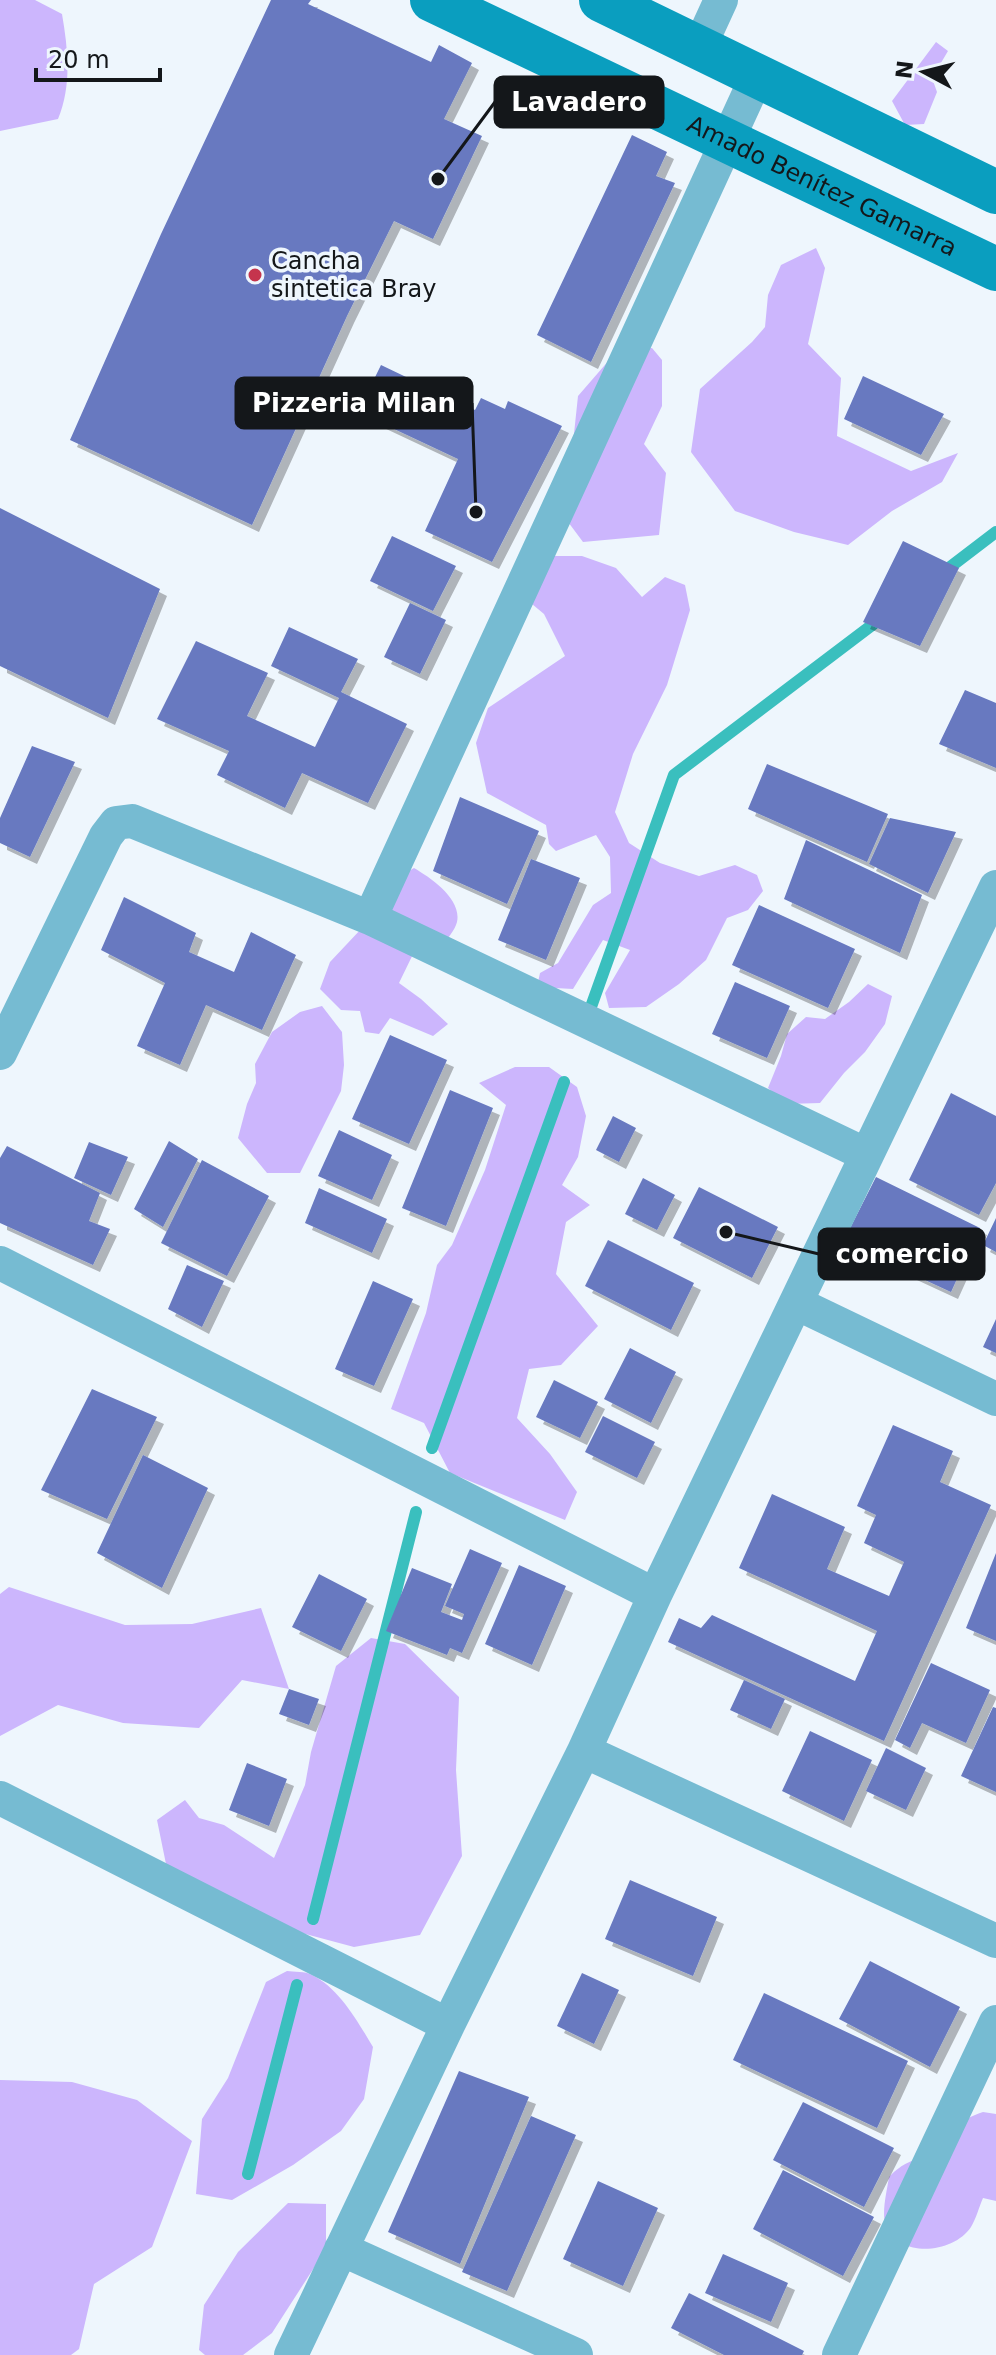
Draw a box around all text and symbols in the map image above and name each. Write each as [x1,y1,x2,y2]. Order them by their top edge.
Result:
scale bar [36,32,160,82]
north arrow [884,32,964,112]
text: 20 m [48,46,110,74]
text: N [891,59,918,80]
callout: Lavadero [495,77,663,127]
text: Lavadero [511,87,647,117]
street label: Amado Benítez Gamarra [683,110,961,262]
place label: Cancha sintetica Bray [271,247,436,303]
marker: Cancha sintetica Bray [246,266,264,284]
callout: Pizzeria Milan [236,378,472,428]
text: Pizzeria Milan [252,388,456,418]
callout: comercio [819,1229,984,1279]
text: comercio [835,1239,969,1269]

